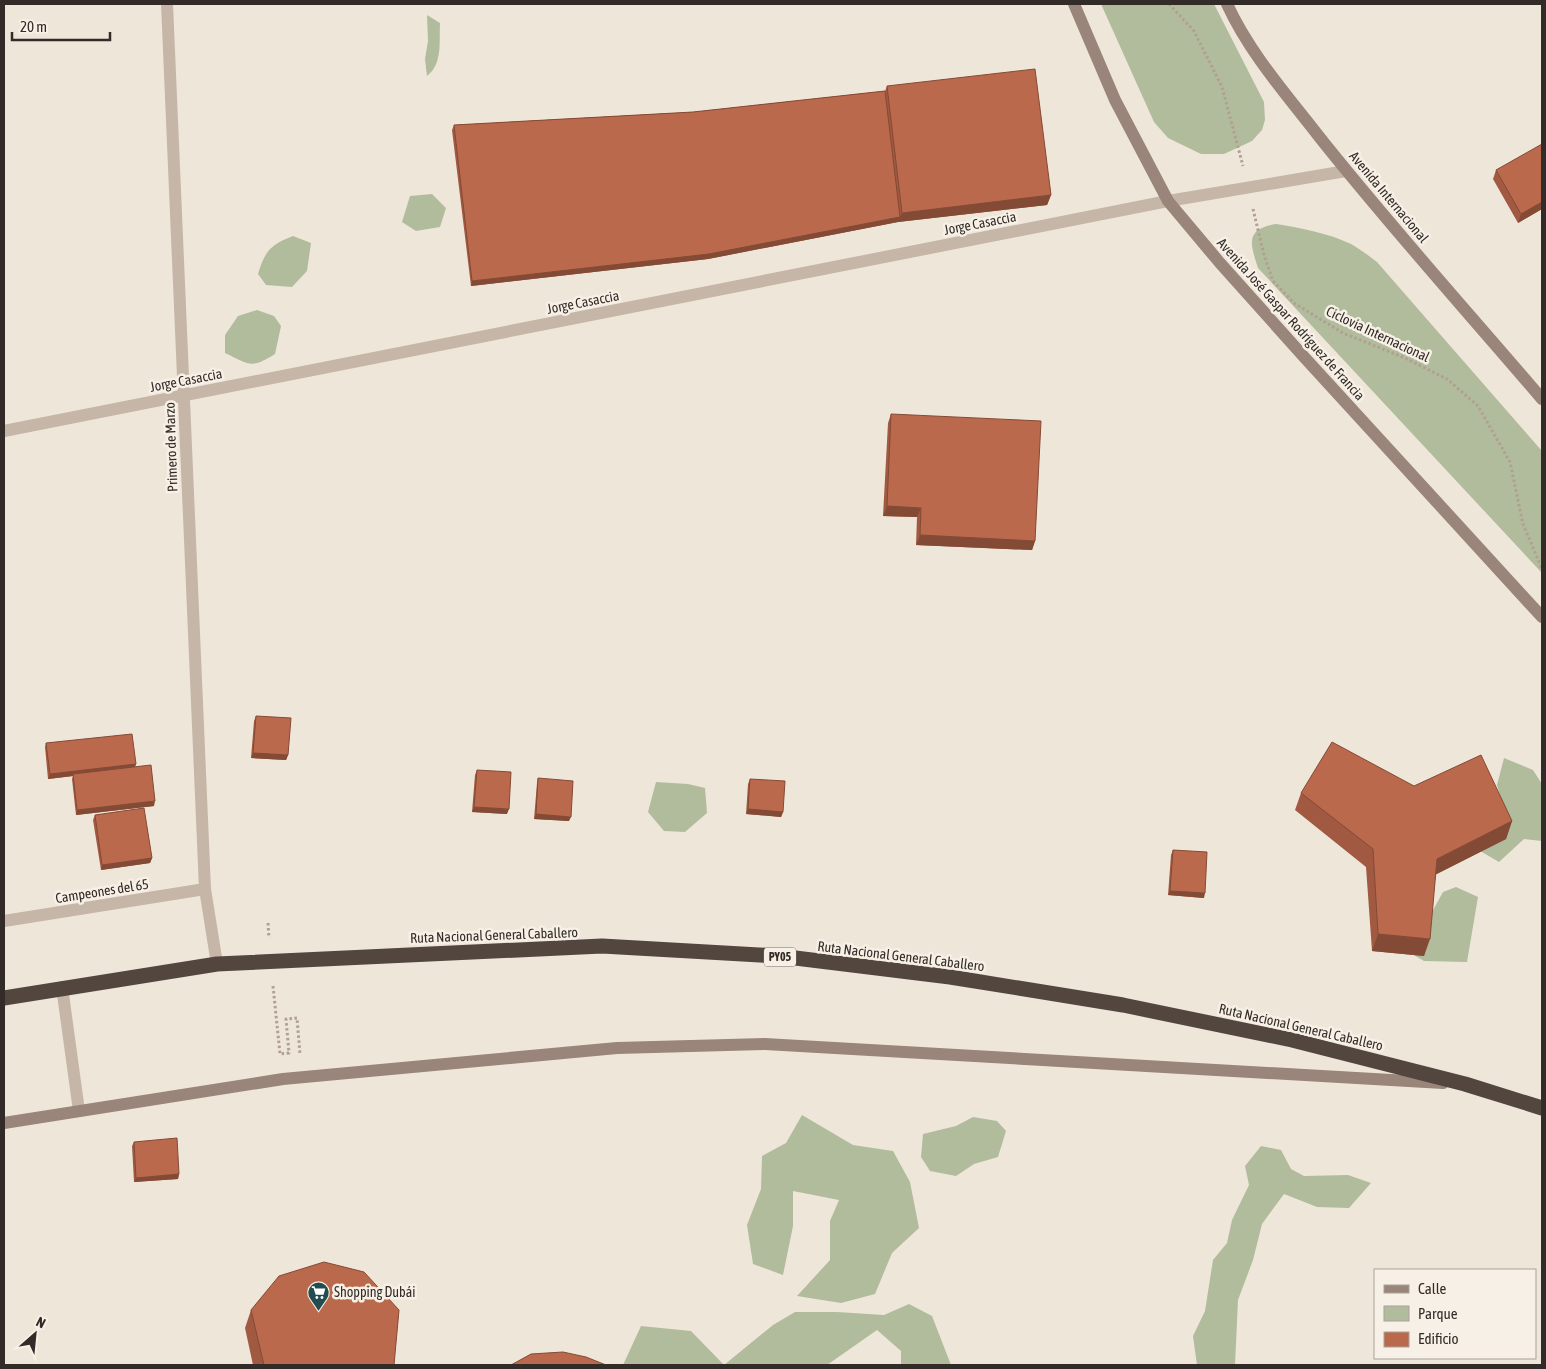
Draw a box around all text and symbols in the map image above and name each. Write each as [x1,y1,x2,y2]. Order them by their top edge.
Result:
scale bar [12,10,110,42]
text: 20 m [20,18,47,35]
street label: Avenida Internacional [1346,148,1432,246]
street label: Jorge Casaccia [943,208,1017,238]
street label: Avenida José Gaspar Rodríguez de Francia [1214,235,1368,403]
street label: Jorge Casaccia [546,287,620,317]
street label: Ciclovia Internacional [1324,303,1432,365]
street label: Jorge Casaccia [149,365,223,395]
street label: Primero de Marzo [161,402,181,492]
street label: Campeones del 65 [54,876,150,906]
street label: Ruta Nacional General Caballero [410,924,578,946]
street label: Ruta Nacional General Caballero [817,938,985,974]
road number: PY05 [764,948,796,966]
street label: Ruta Nacional General Caballero [1217,1000,1385,1054]
legend [1374,1269,1536,1359]
supermarket icon: Shopping Dubái [306,1280,330,1311]
text: Calle [1418,1280,1447,1297]
place label: Shopping Dubái [334,1284,415,1300]
text: Parque [1418,1305,1458,1322]
north arrow [10,1309,60,1359]
text: N [34,1313,48,1331]
text: Edificio [1418,1330,1459,1347]

